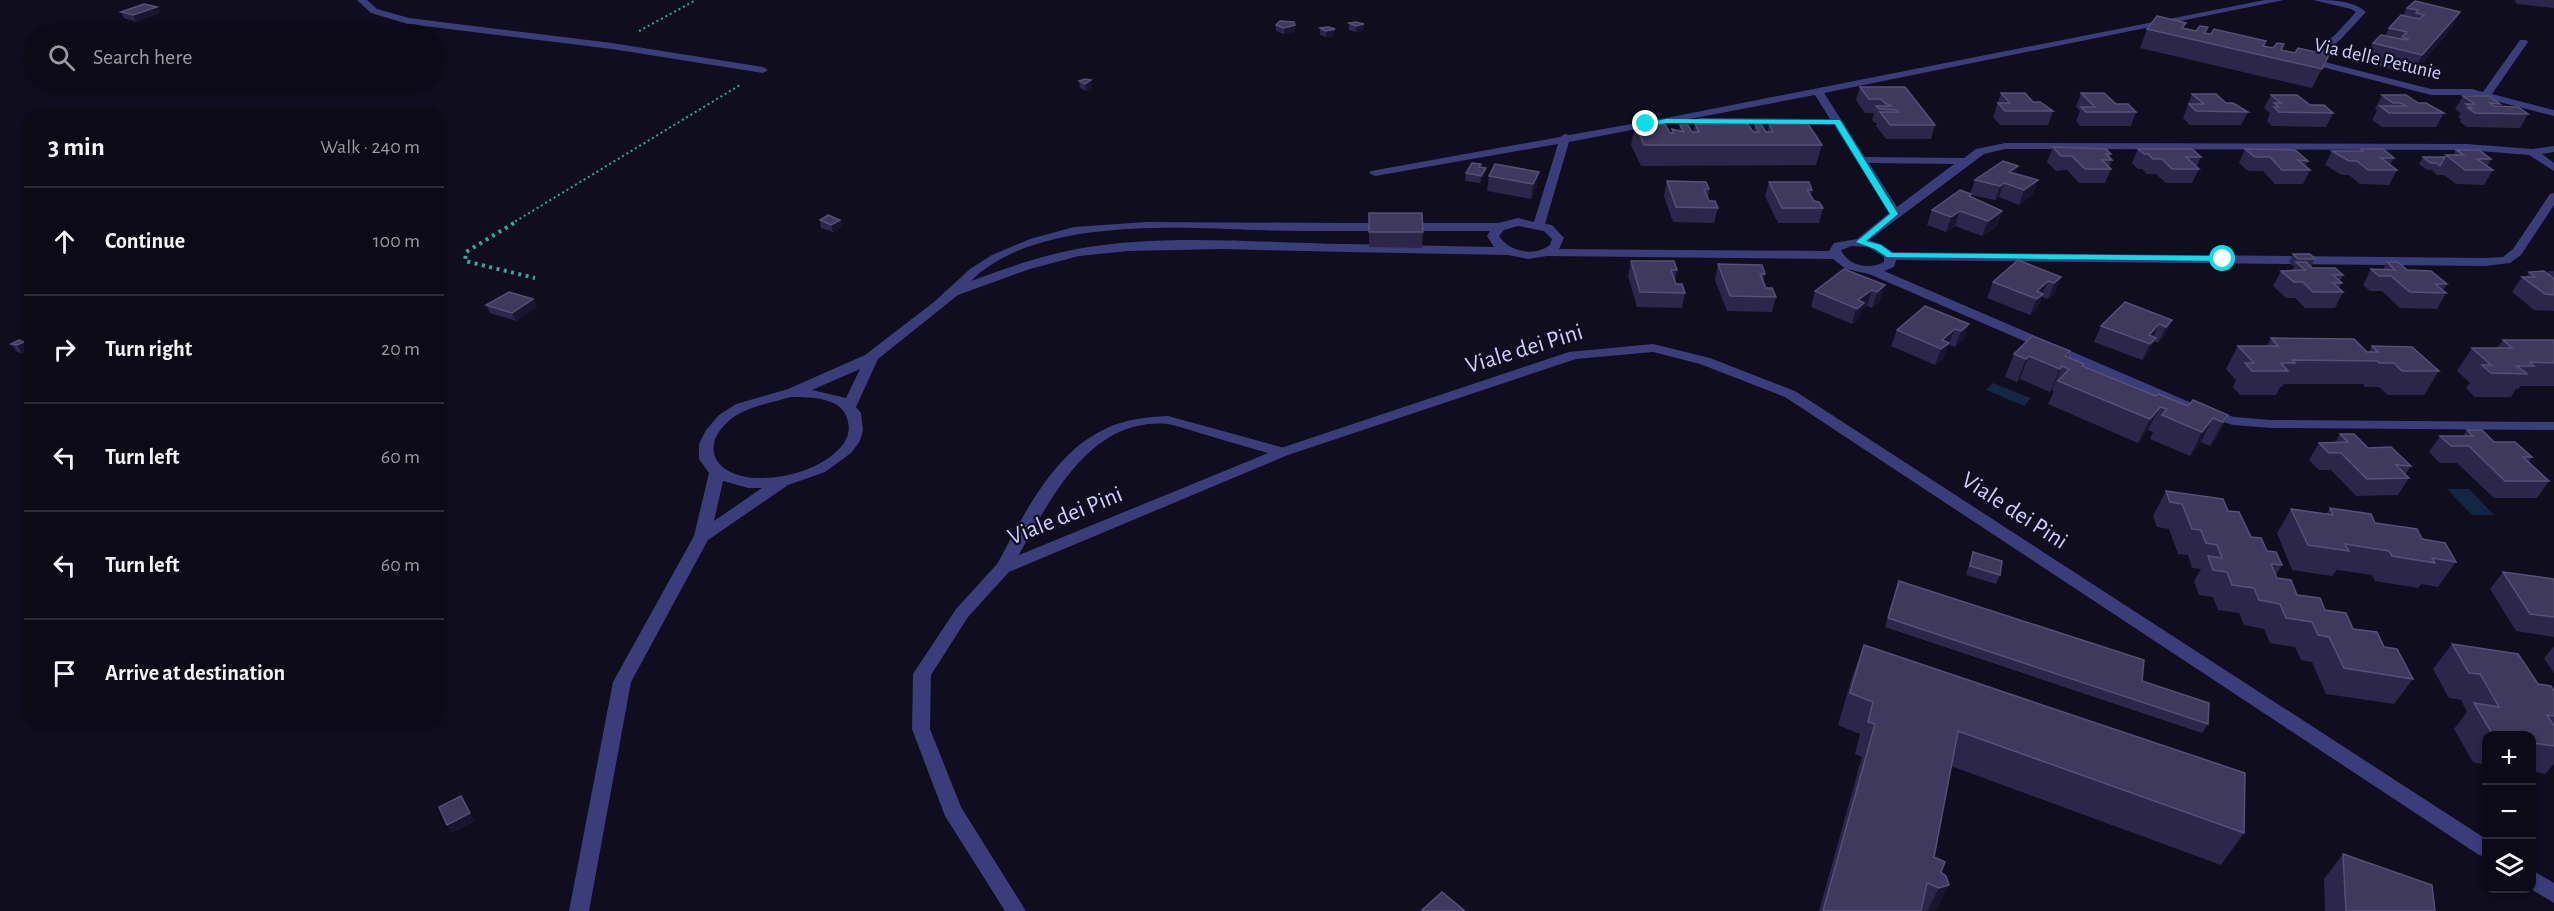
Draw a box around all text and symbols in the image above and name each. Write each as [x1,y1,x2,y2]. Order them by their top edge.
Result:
search box [24,24,444,90]
street label: Via delle Petunie [2312,35,2443,83]
icon: search [45,41,78,74]
text: Search here [93,46,192,68]
route end [1632,110,1658,136]
text: 3 min [48,134,105,160]
text: Walk · 240 m [320,137,420,157]
icon: ahead [48,225,81,258]
text: Continue [105,230,185,252]
text: 100 m [373,231,420,251]
route start [2209,245,2235,271]
street label: Viale dei Pini [1463,320,1586,378]
icon: right [48,333,81,366]
text: Turn right [105,338,192,360]
text: 20 m [381,339,420,359]
icon: left [48,441,81,474]
text: Turn left [105,446,179,468]
text: 60 m [381,447,420,467]
street label: Viale dei Pini [1957,468,2072,554]
street label: Viale dei Pini [1005,482,1126,550]
icon: left [48,549,81,582]
text: Turn left [105,554,179,576]
text: 60 m [381,555,420,575]
icon: arrive [48,657,81,690]
text: Arrive at destination [105,662,285,684]
map controls [2482,731,2536,893]
button: + [2482,731,2536,785]
button: − [2482,785,2536,839]
button: layers [2482,839,2536,893]

